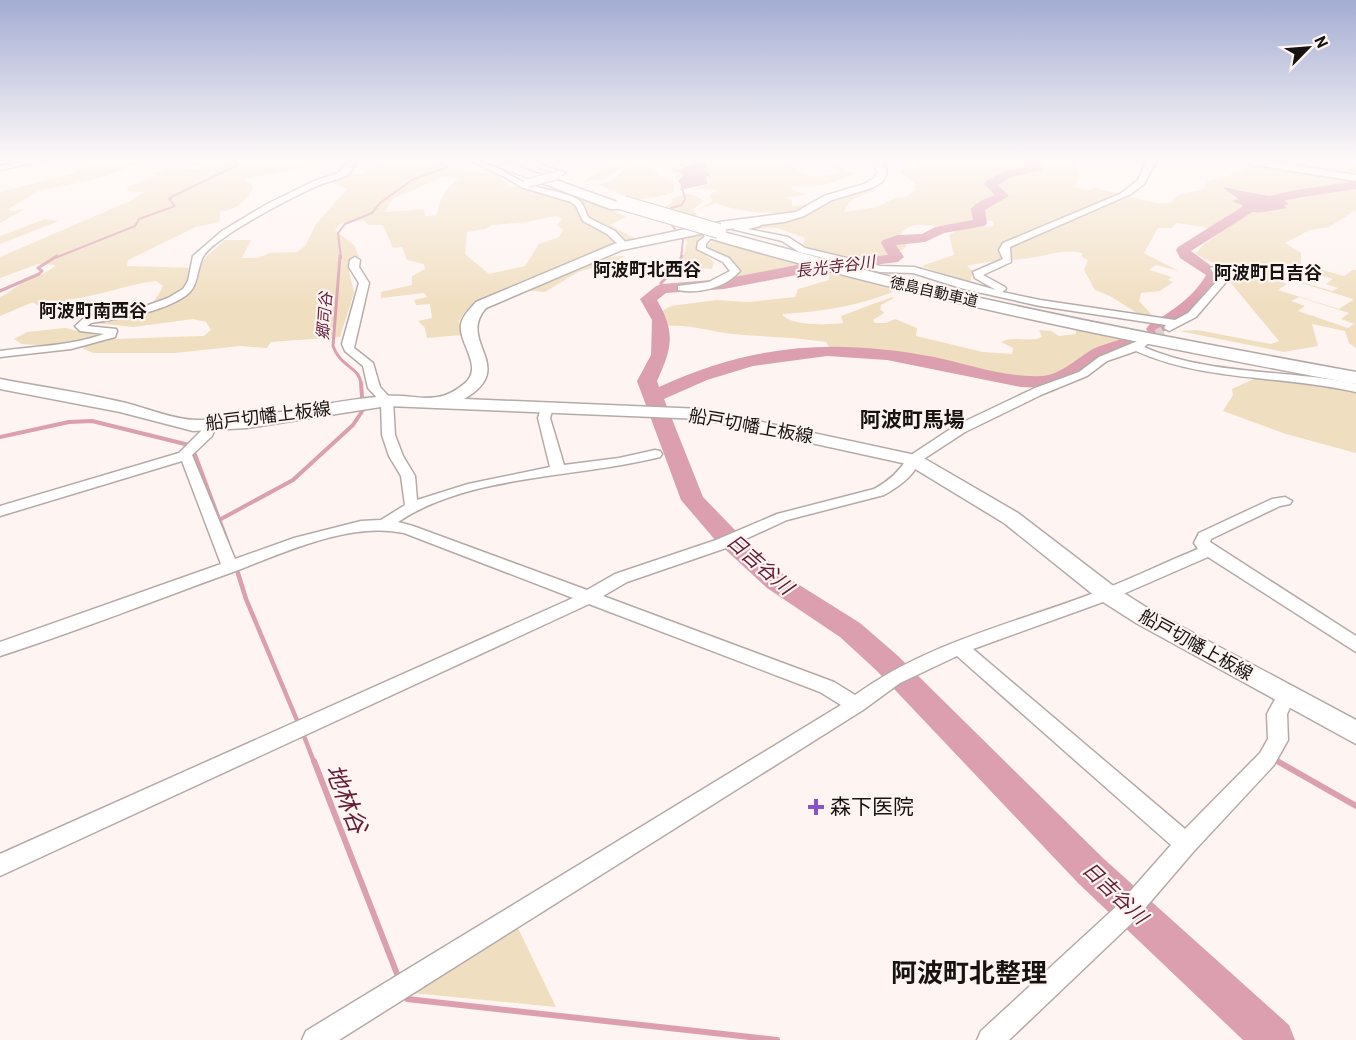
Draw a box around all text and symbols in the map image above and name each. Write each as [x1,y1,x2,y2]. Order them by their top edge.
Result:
north arrow [1278,18,1338,78]
text: N [1311,33,1333,50]
water label: 長光寺谷川 [794,251,878,280]
district label: 阿波町北西谷 [593,258,701,280]
district label: 阿波町日吉谷 [1214,261,1322,283]
street label: 徳島自動車道 [888,272,980,310]
water label: 郷司谷 [312,289,335,341]
district label: 阿波町南西谷 [39,299,147,321]
street label: 船戸切幡上板線 [204,396,332,434]
street label: 船戸切幡上板線 [687,403,815,447]
district label: 阿波町馬場 [860,406,965,431]
water label: 日吉谷川 [723,528,800,600]
street label: 船戸切幡上板線 [1136,604,1257,684]
water label: 地林谷 [320,760,375,839]
place label: 森下医院 [830,793,914,818]
marker: 森下医院 [807,798,825,816]
water label: 日吉谷川 [1078,856,1155,930]
district label: 阿波町北整理 [891,956,1047,987]

